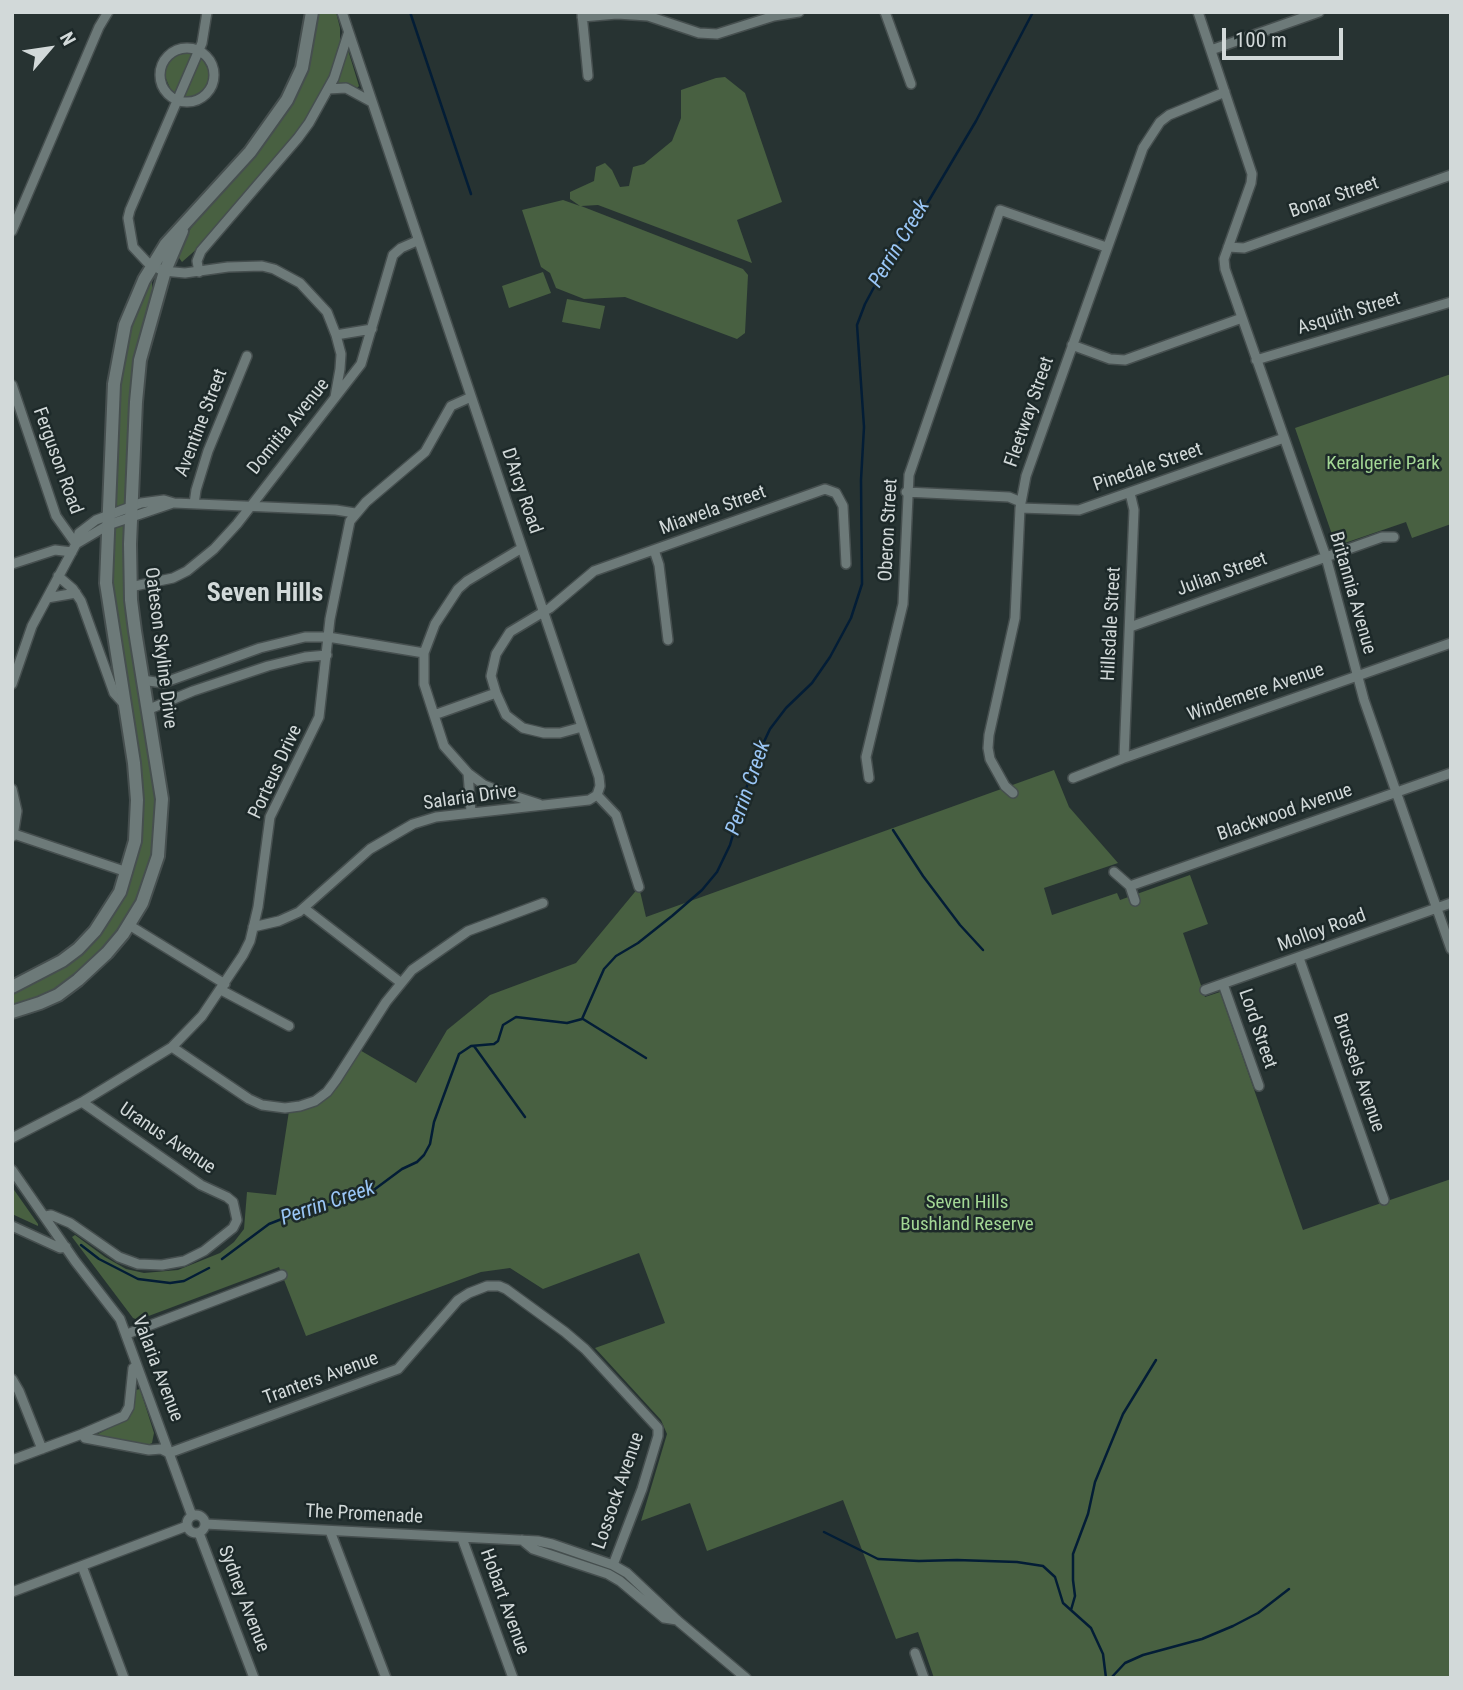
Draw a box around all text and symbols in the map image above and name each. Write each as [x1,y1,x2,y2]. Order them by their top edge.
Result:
north arrow [14,14,84,84]
scale bar [1225,14,1346,58]
text: N [55,28,81,49]
text: 100 m [1235,28,1287,52]
street label: Bonar Street [1286,172,1382,224]
water label: Perrin Creek [864,195,936,293]
street label: Asquith Street [1295,288,1403,340]
street label: Fleetway Street [1000,354,1060,470]
street label: Aventine Street [171,366,233,480]
street label: Domitia Avenue [243,374,335,480]
street label: Ferguson Road [27,405,87,517]
street label: Pinedale Street [1091,439,1205,497]
street label: D'Arcy Road [496,445,546,537]
park label: Keralgerie Park [1326,453,1440,475]
street label: Oberon Street [875,478,903,582]
street label: Miawela Street [657,481,769,541]
street label: Britannia Avenue [1324,529,1380,657]
street label: Julian Street [1174,548,1270,602]
street label: Oateson Skyline Drive [139,566,181,730]
street label: Hillsdale Street [1098,566,1126,682]
district label: Seven Hills [207,578,323,610]
street label: Windemere Avenue [1185,659,1327,727]
street label: Porteus Drive [244,721,308,823]
water label: Perrin Creek [721,737,777,839]
street label: Blackwood Avenue [1215,779,1355,847]
street label: Salaria Drive [422,780,518,816]
street label: Molloy Road [1275,904,1369,958]
street label: Lord Street [1233,986,1281,1072]
street label: Brussels Avenue [1327,1011,1389,1135]
street label: Uranus Avenue [114,1098,220,1180]
water label: Perrin Creek [277,1176,379,1232]
park label: Seven Hills Bushland Reserve [900,1192,1034,1236]
street label: Valaria Avenue [126,1313,188,1425]
street label: Tranters Avenue [260,1348,382,1410]
street label: Lossock Avenue [588,1430,650,1552]
street label: The Promenade [305,1501,423,1529]
street label: Sydney Avenue [212,1543,274,1655]
street label: Hobart Avenue [474,1546,534,1658]

